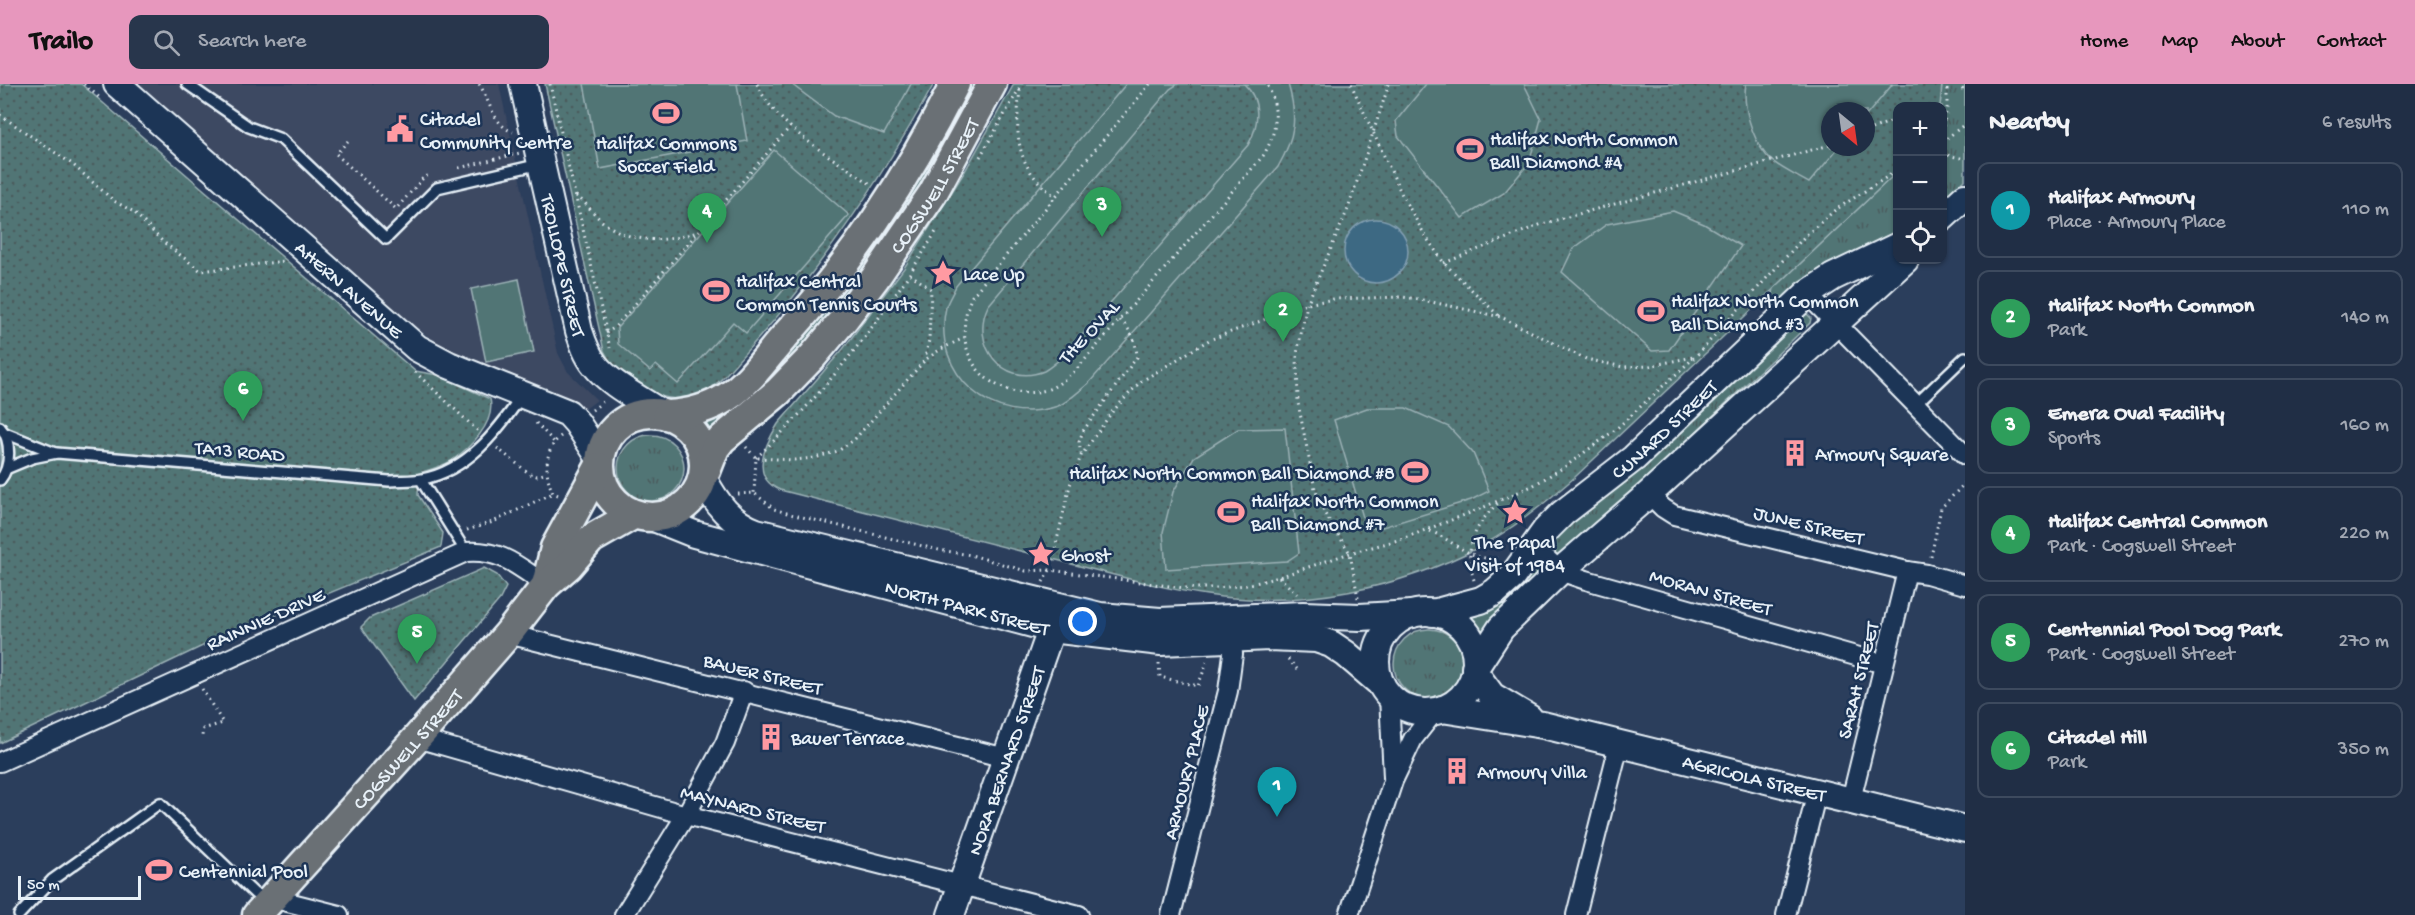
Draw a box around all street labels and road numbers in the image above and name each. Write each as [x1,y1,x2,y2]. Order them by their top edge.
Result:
street label: COGSWELL STREET [887,114,987,259]
street label: TROLLOPE STREET [533,192,589,342]
street label: AHERN AVENUE [289,238,407,346]
street label: THE OVAL [1055,296,1126,371]
street label: CUNARD STREET [1608,376,1725,486]
street label: TA13 ROAD [193,438,287,469]
street label: JUNE STREET [1751,503,1867,552]
street label: MORAN STREET [1646,566,1775,623]
street label: NORTH PARK STREET [882,577,1052,643]
street label: RAINNIE DRIVE [204,584,331,658]
street label: SARAH STREET [1835,619,1886,742]
street label: BAUER STREET [700,650,825,703]
street label: NORA BERNARD STREET [965,663,1053,859]
street label: COGSWELL STREET [350,685,470,816]
street label: ARMOURY PLACE [1161,702,1217,842]
street label: AGRICOLA STREET [1680,752,1829,810]
street label: MAYNARD STREET [678,782,828,841]

